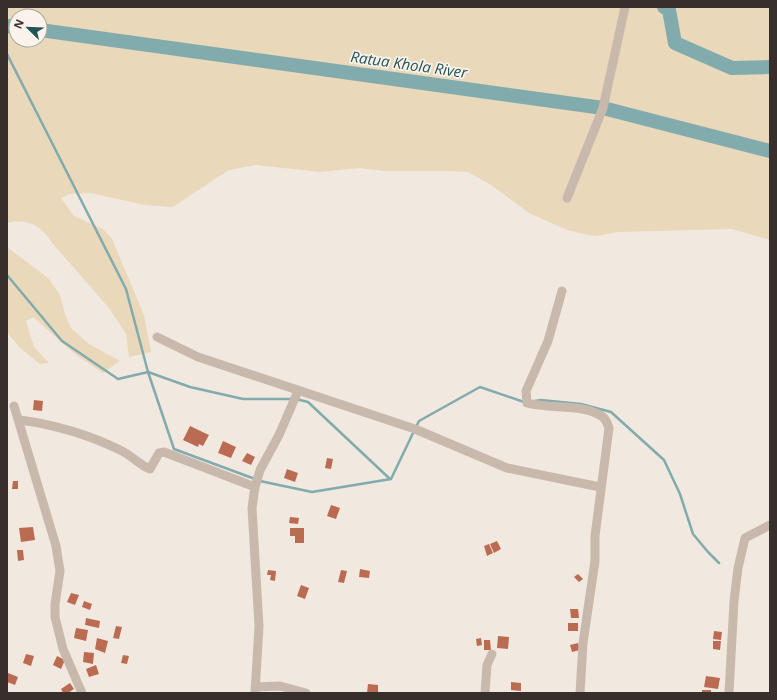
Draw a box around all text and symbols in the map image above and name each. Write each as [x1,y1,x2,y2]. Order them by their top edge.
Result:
north arrow [8,8,48,48]
text: N [10,17,27,31]
water label: Ratua Khola River [350,46,470,82]

